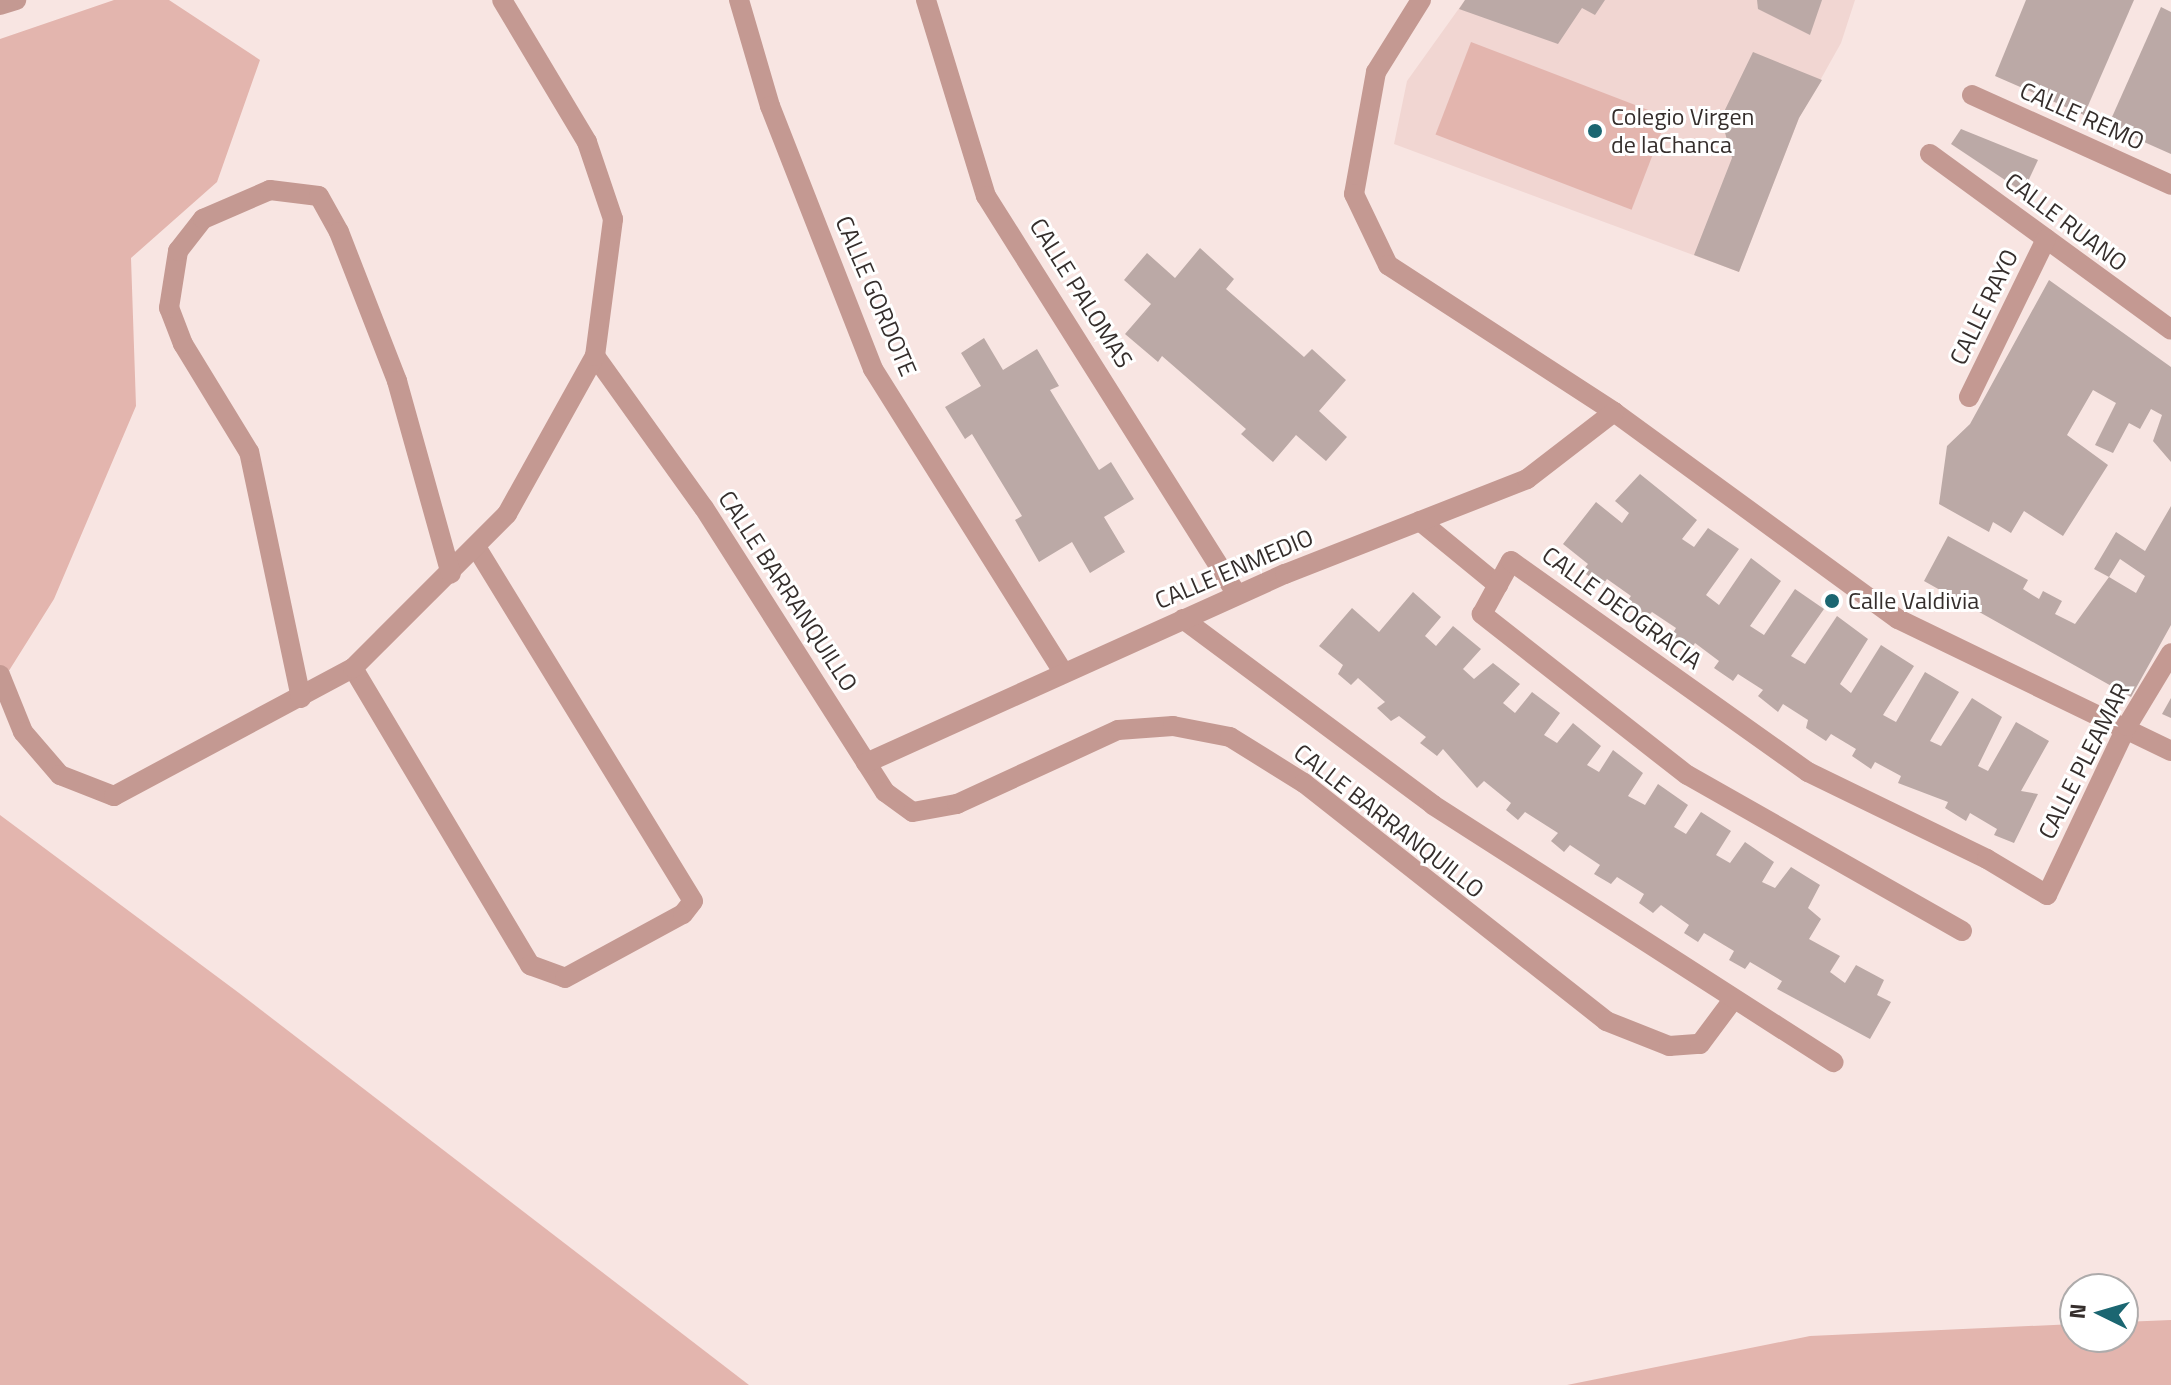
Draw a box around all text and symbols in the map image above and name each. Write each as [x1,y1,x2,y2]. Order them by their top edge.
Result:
street label: CALLE REMO [2015,76,2149,156]
place label: Colegio Virgen de laChanca [1611,103,1754,159]
marker: Colegio Virgen de laChanca [1586,122,1604,140]
street label: CALLE RUANO [1999,167,2133,277]
street label: CALLE GORDOTE [829,212,923,380]
street label: CALLE PALOMAS [1024,213,1138,373]
street label: CALLE RAYO [1944,245,2024,369]
street label: CALLE BARRANQUILLO [712,485,864,697]
street label: CALLE ENMEDIO [1151,523,1317,615]
street label: CALLE DEOGRACIA [1537,541,1707,675]
place label: Calle Valdivia [1848,587,1979,615]
marker: Calle Valdivia [1823,592,1841,610]
street label: CALLE PLEAMAR [2032,678,2136,844]
street label: CALLE BARRANQUILLO [1288,738,1490,904]
north arrow [2059,1273,2139,1353]
text: N [2059,1302,2095,1320]

